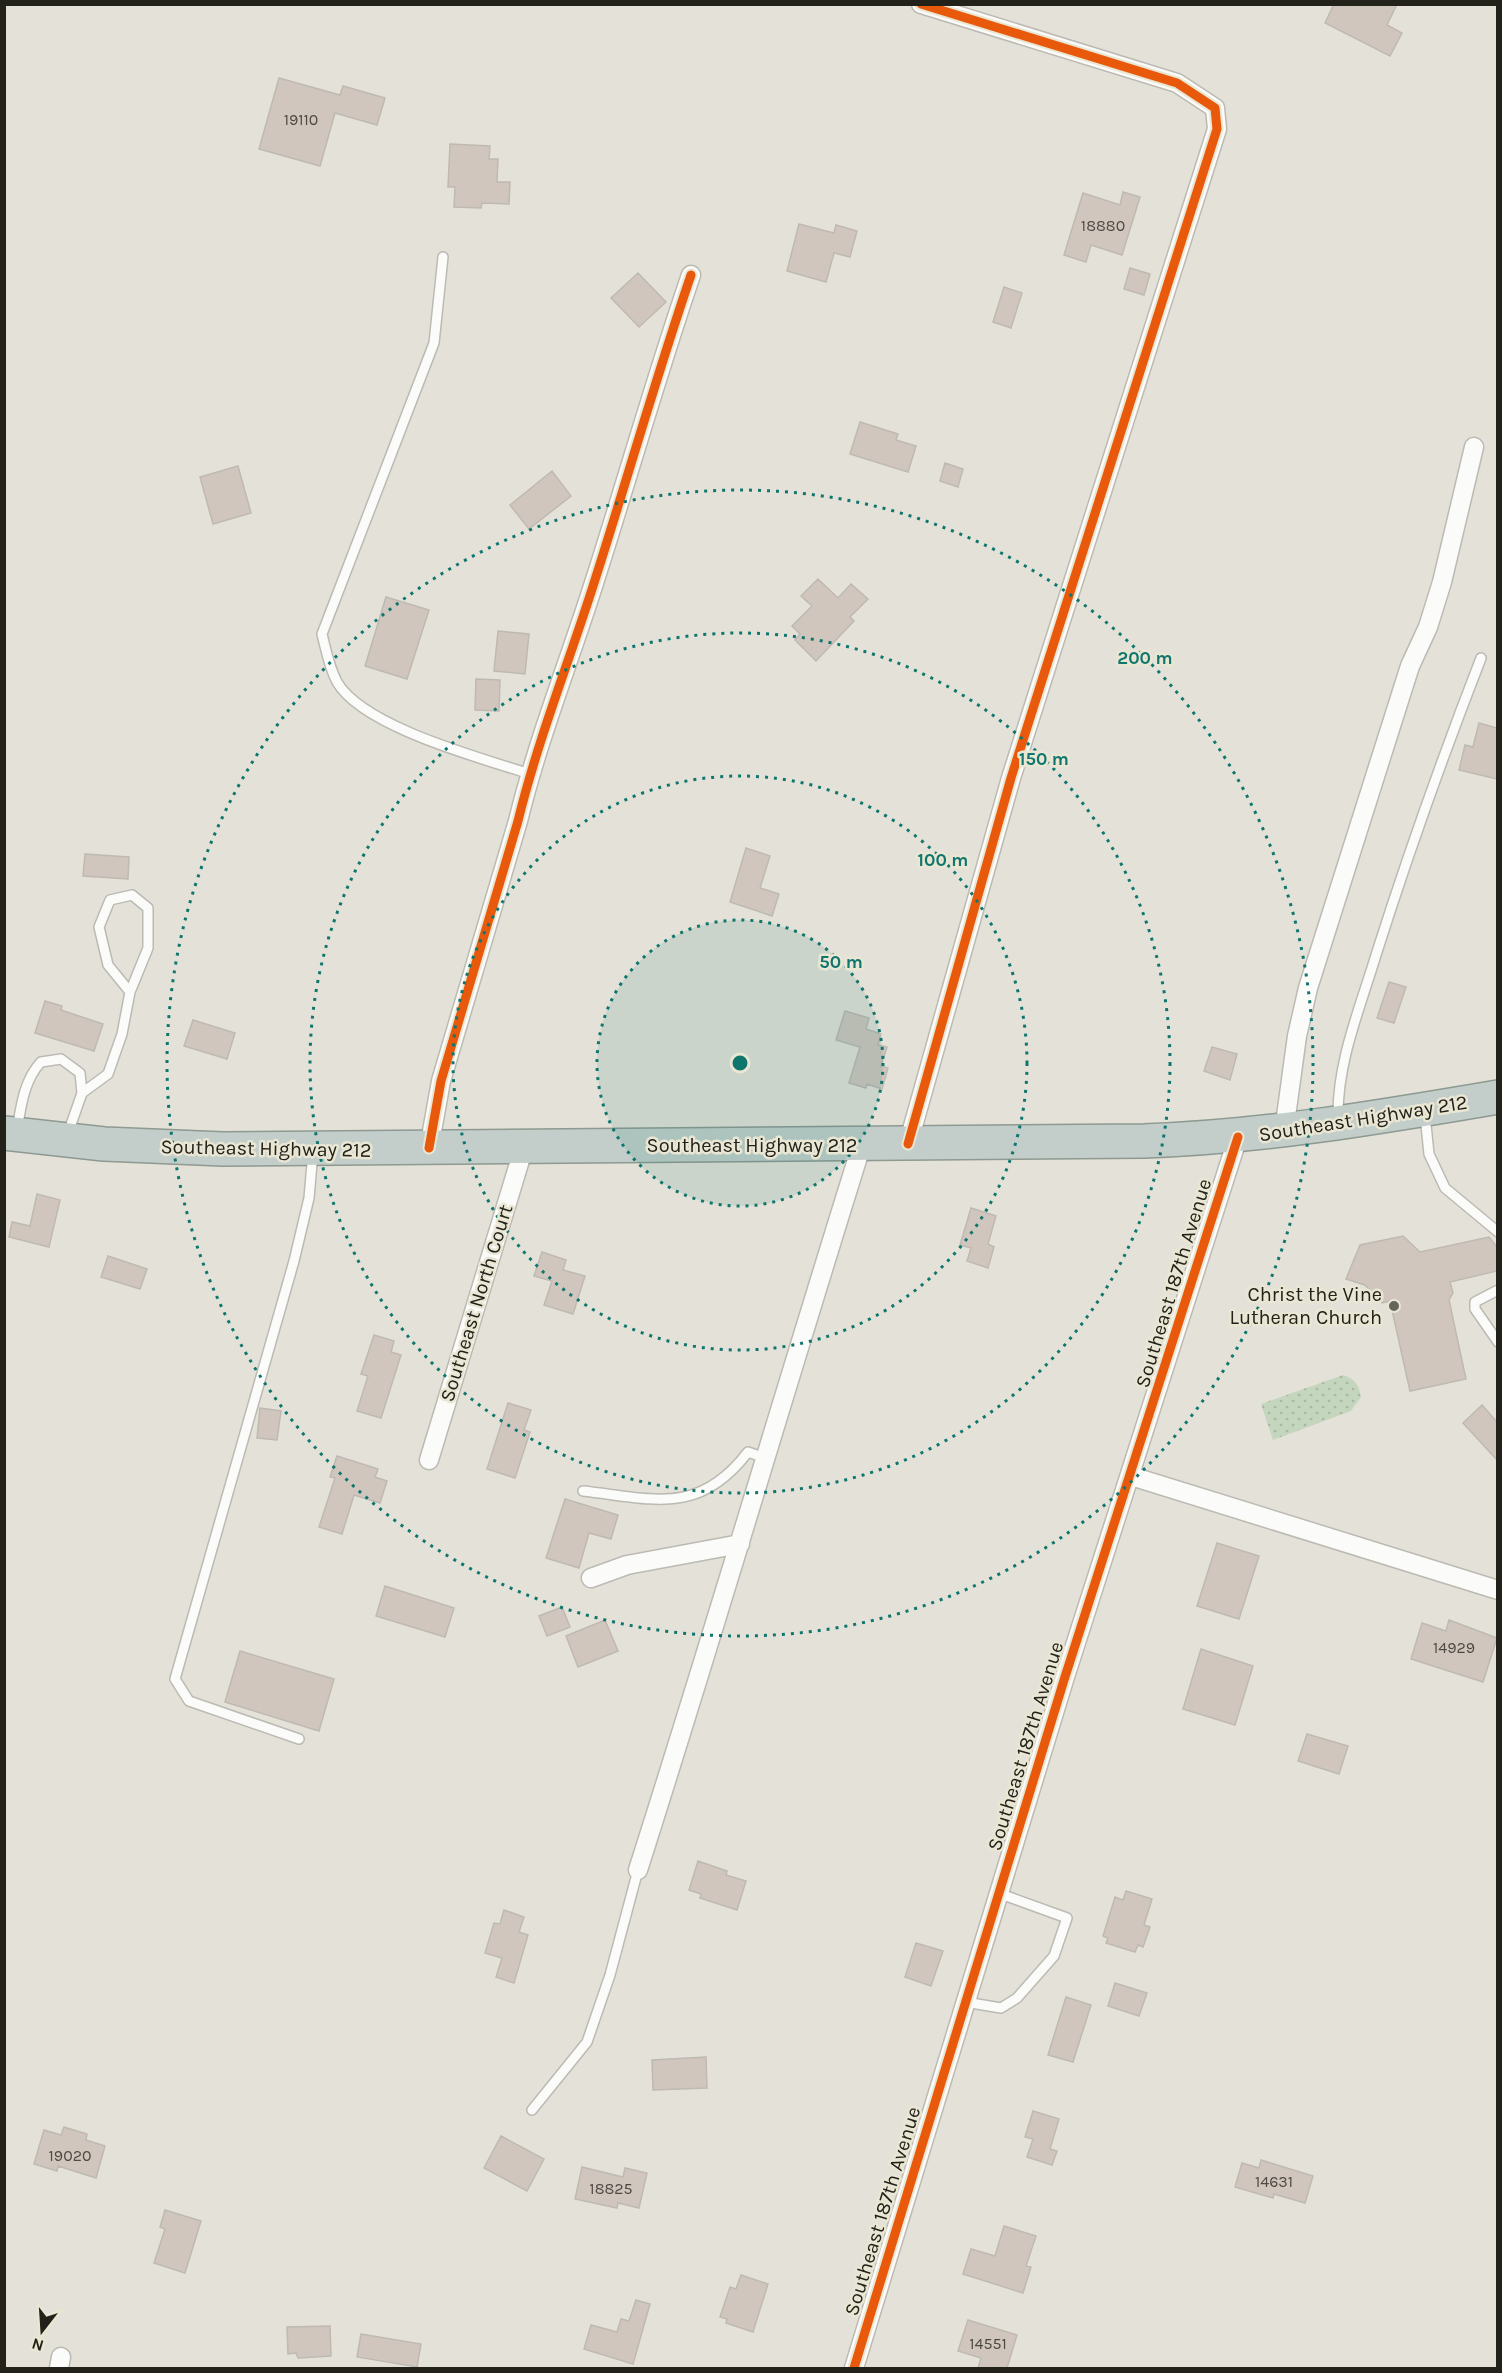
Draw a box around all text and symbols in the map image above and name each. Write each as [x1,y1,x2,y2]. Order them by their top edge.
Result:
house number: 19110 [284,110,318,129]
house number: 18880 [1081,216,1125,235]
text: 200 m [1117,647,1173,669]
text: 150 m [1019,748,1069,770]
text: 100 m [918,849,968,871]
text: 50 m [819,951,863,973]
centre of rings [730,1053,750,1073]
street label: Southeast Highway 212 [1257,1091,1469,1146]
street label: Southeast Highway 212 [647,1134,857,1157]
street label: Southeast Highway 212 [160,1135,372,1162]
street label: Southeast 187th Avenue [1131,1176,1216,1390]
street label: Southeast North Court [436,1201,518,1405]
place label: Christ the Vine Lutheran Church [1230,1283,1382,1329]
marker: Christ the Vine Lutheran Church [1387,1299,1401,1313]
house number: 14929 [1433,1638,1475,1657]
street label: Southeast 187th Avenue [983,1639,1068,1853]
street label: Southeast 187th Avenue [840,2104,925,2318]
house number: 19020 [49,2146,91,2165]
house number: 14631 [1255,2172,1293,2191]
house number: 18825 [589,2179,633,2198]
north arrow [12,2301,72,2361]
text: N [29,2334,46,2356]
house number: 14551 [969,2334,1007,2353]

